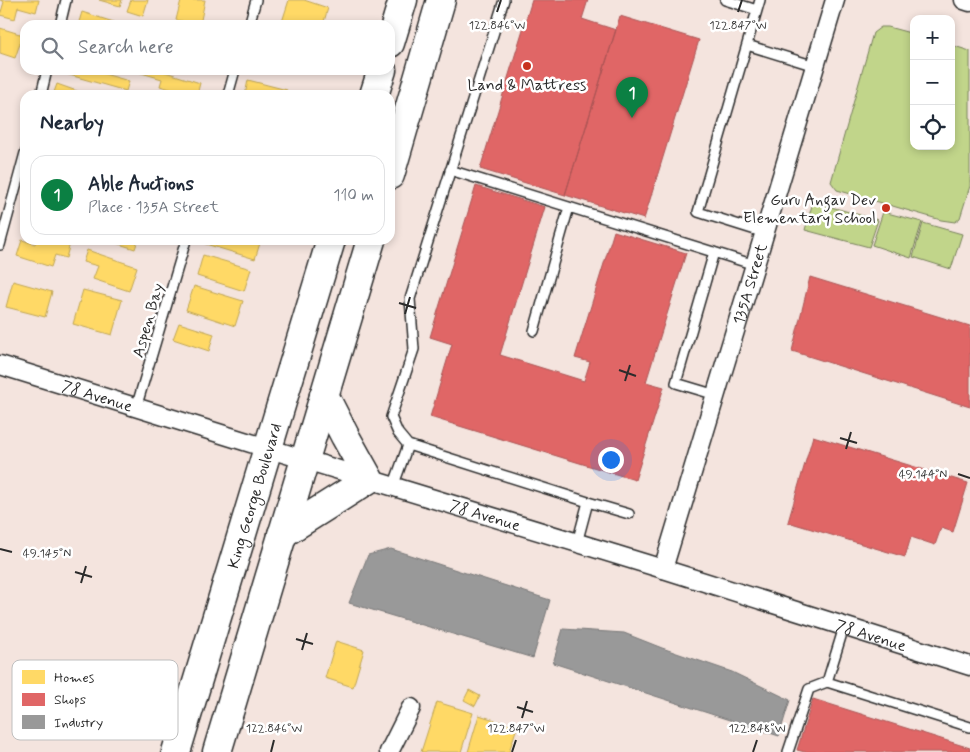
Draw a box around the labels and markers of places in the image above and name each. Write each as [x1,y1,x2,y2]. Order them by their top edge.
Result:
marker: Land & Mattress [521,60,533,72]
place label: Land & Mattress [468,75,586,96]
pin: 1 [616,77,648,118]
place label: Guru Angav Dev Elementary School [743,190,876,229]
marker: Guru Angav Dev Elementary School [880,202,892,214]

